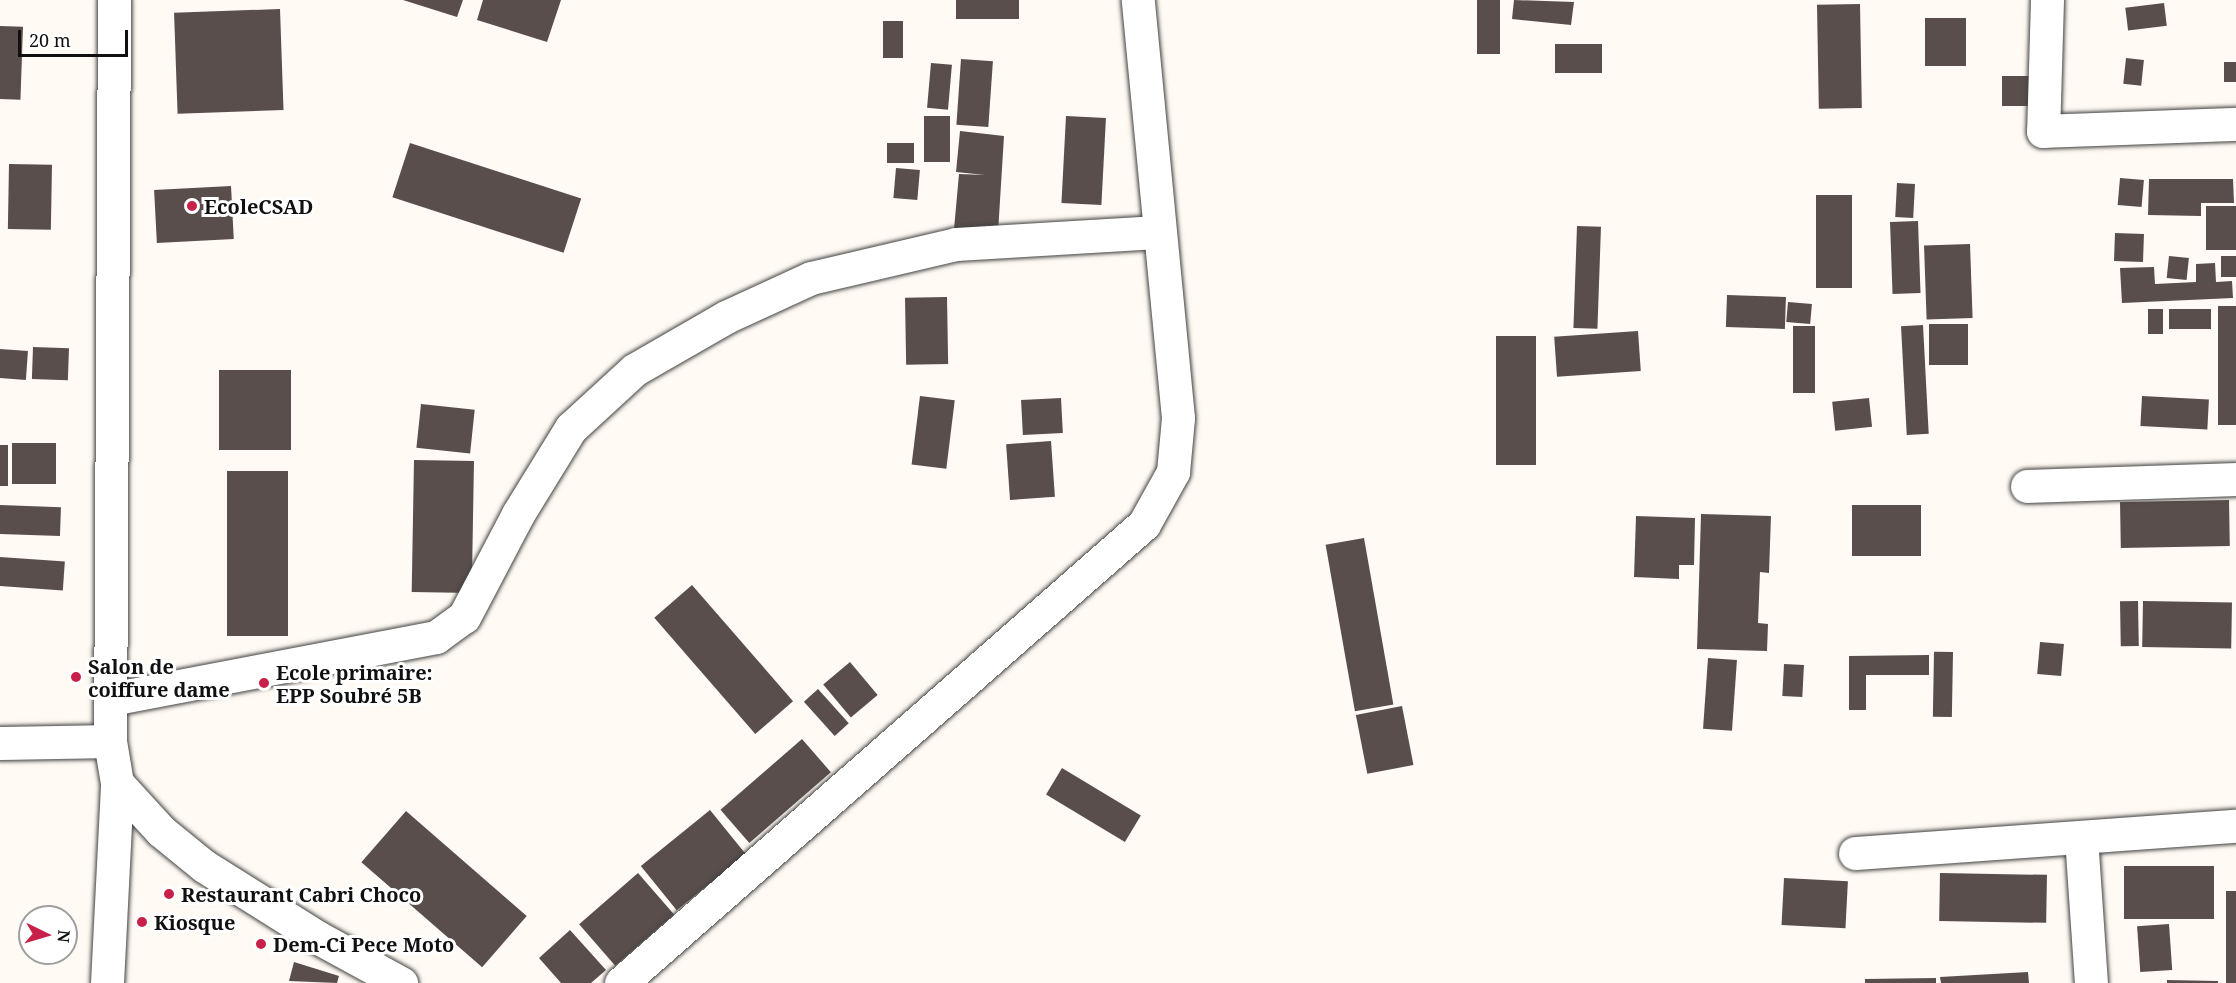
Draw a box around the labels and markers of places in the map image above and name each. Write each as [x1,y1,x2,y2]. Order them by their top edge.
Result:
place label: EcoleCSAD [204,194,313,218]
marker: EcoleCSAD [185,199,199,213]
place label: Salon de coiffure dame [88,654,230,701]
place label: Ecole primaire: EPP Soubré 5B [276,660,433,707]
marker: Salon de coiffure dame [69,670,83,684]
marker: Ecole primaire: EPP Soubré 5B [257,676,271,690]
place label: Restaurant Cabri Choco [181,882,421,906]
marker: Restaurant Cabri Choco [162,887,176,901]
place label: Kiosque [154,910,235,934]
marker: Kiosque [135,915,149,929]
place label: Dem-Ci Pece Moto [273,932,454,956]
marker: Dem-Ci Pece Moto [254,937,268,951]

